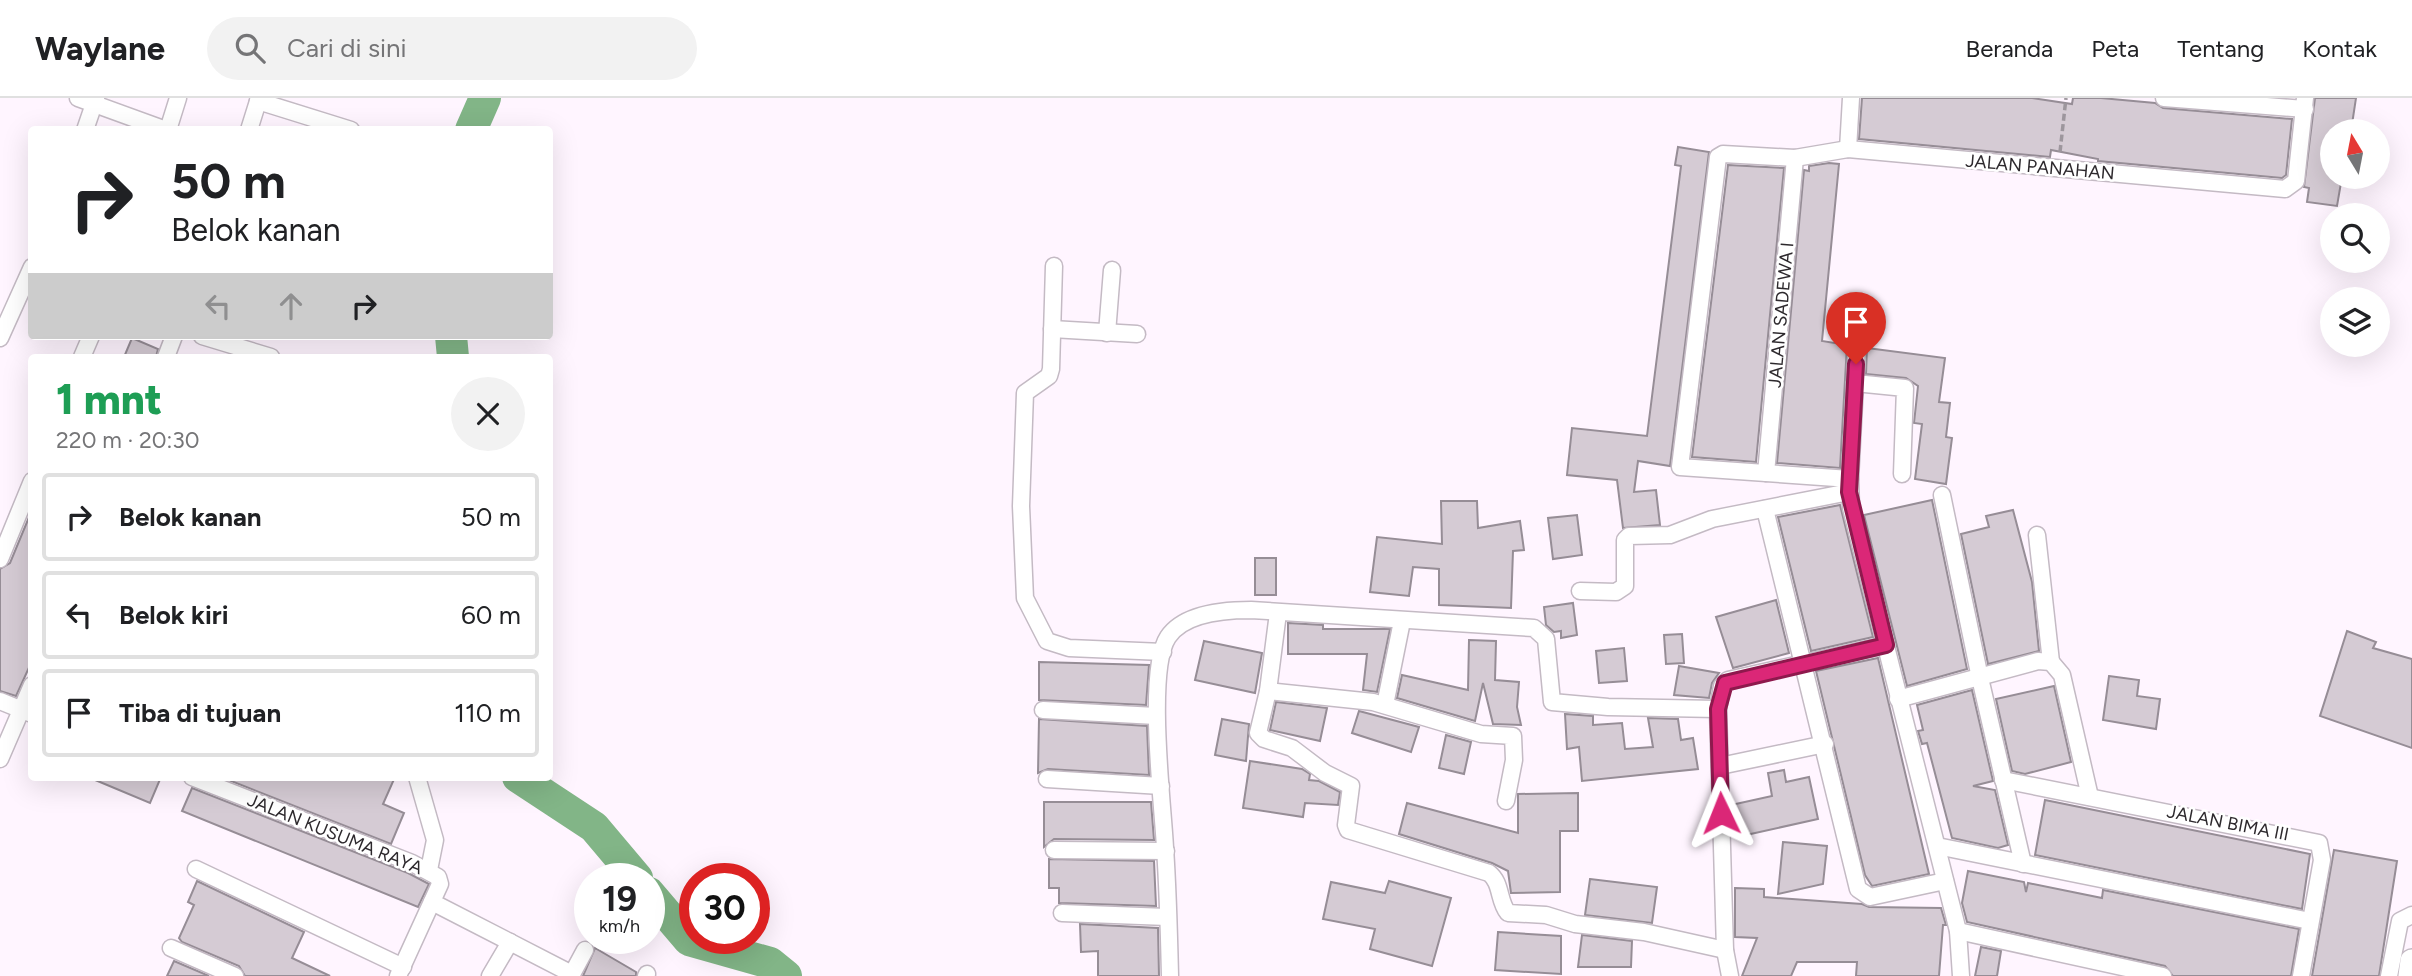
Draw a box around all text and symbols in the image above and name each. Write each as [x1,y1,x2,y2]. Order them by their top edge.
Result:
search box [207,17,697,80]
text: Waylane [35,29,165,68]
icon: search [231,29,269,67]
text: Cari di sini [287,32,407,64]
text: Beranda [1966,34,2053,63]
text: Peta [2091,34,2139,63]
text: Tentang [2177,34,2264,63]
text: Kontak [2302,34,2377,63]
north arrow [2320,119,2390,189]
map controls [2320,119,2390,357]
street label: JALAN PANAHAN [1964,150,2116,184]
text: 50 m [171,151,286,210]
icon: right [56,154,147,245]
button: search [2320,203,2390,273]
text: Belok kanan [171,211,341,249]
street label: JALAN SADEWA I [1764,241,1798,389]
icon: left [199,287,237,325]
icon: ahead [272,287,310,325]
icon: right [345,287,383,325]
button: layers [2320,287,2390,357]
pin [1826,292,1886,364]
icon: arrive [1837,303,1875,341]
text: 1 mnt [56,374,162,425]
button: close [451,377,525,451]
text: 220 m · 20:30 [56,426,200,454]
icon: right [60,498,98,536]
text: Belok kanan [119,501,262,533]
text: 50 m [461,501,521,533]
icon: left [60,596,98,634]
text: Belok kiri [119,599,228,631]
text: 60 m [461,599,521,631]
icon: arrive [60,694,98,732]
text: Tiba di tujuan [119,697,281,729]
text: 110 m [454,697,521,729]
position arrow [1684,776,1758,850]
street label: JALAN KUSUMA RAYA [244,789,426,879]
street label: JALAN BIMA III [2165,800,2291,846]
speed limit sign: 30 [679,863,770,954]
text: 19 [602,878,637,920]
text: km/h [599,915,640,937]

